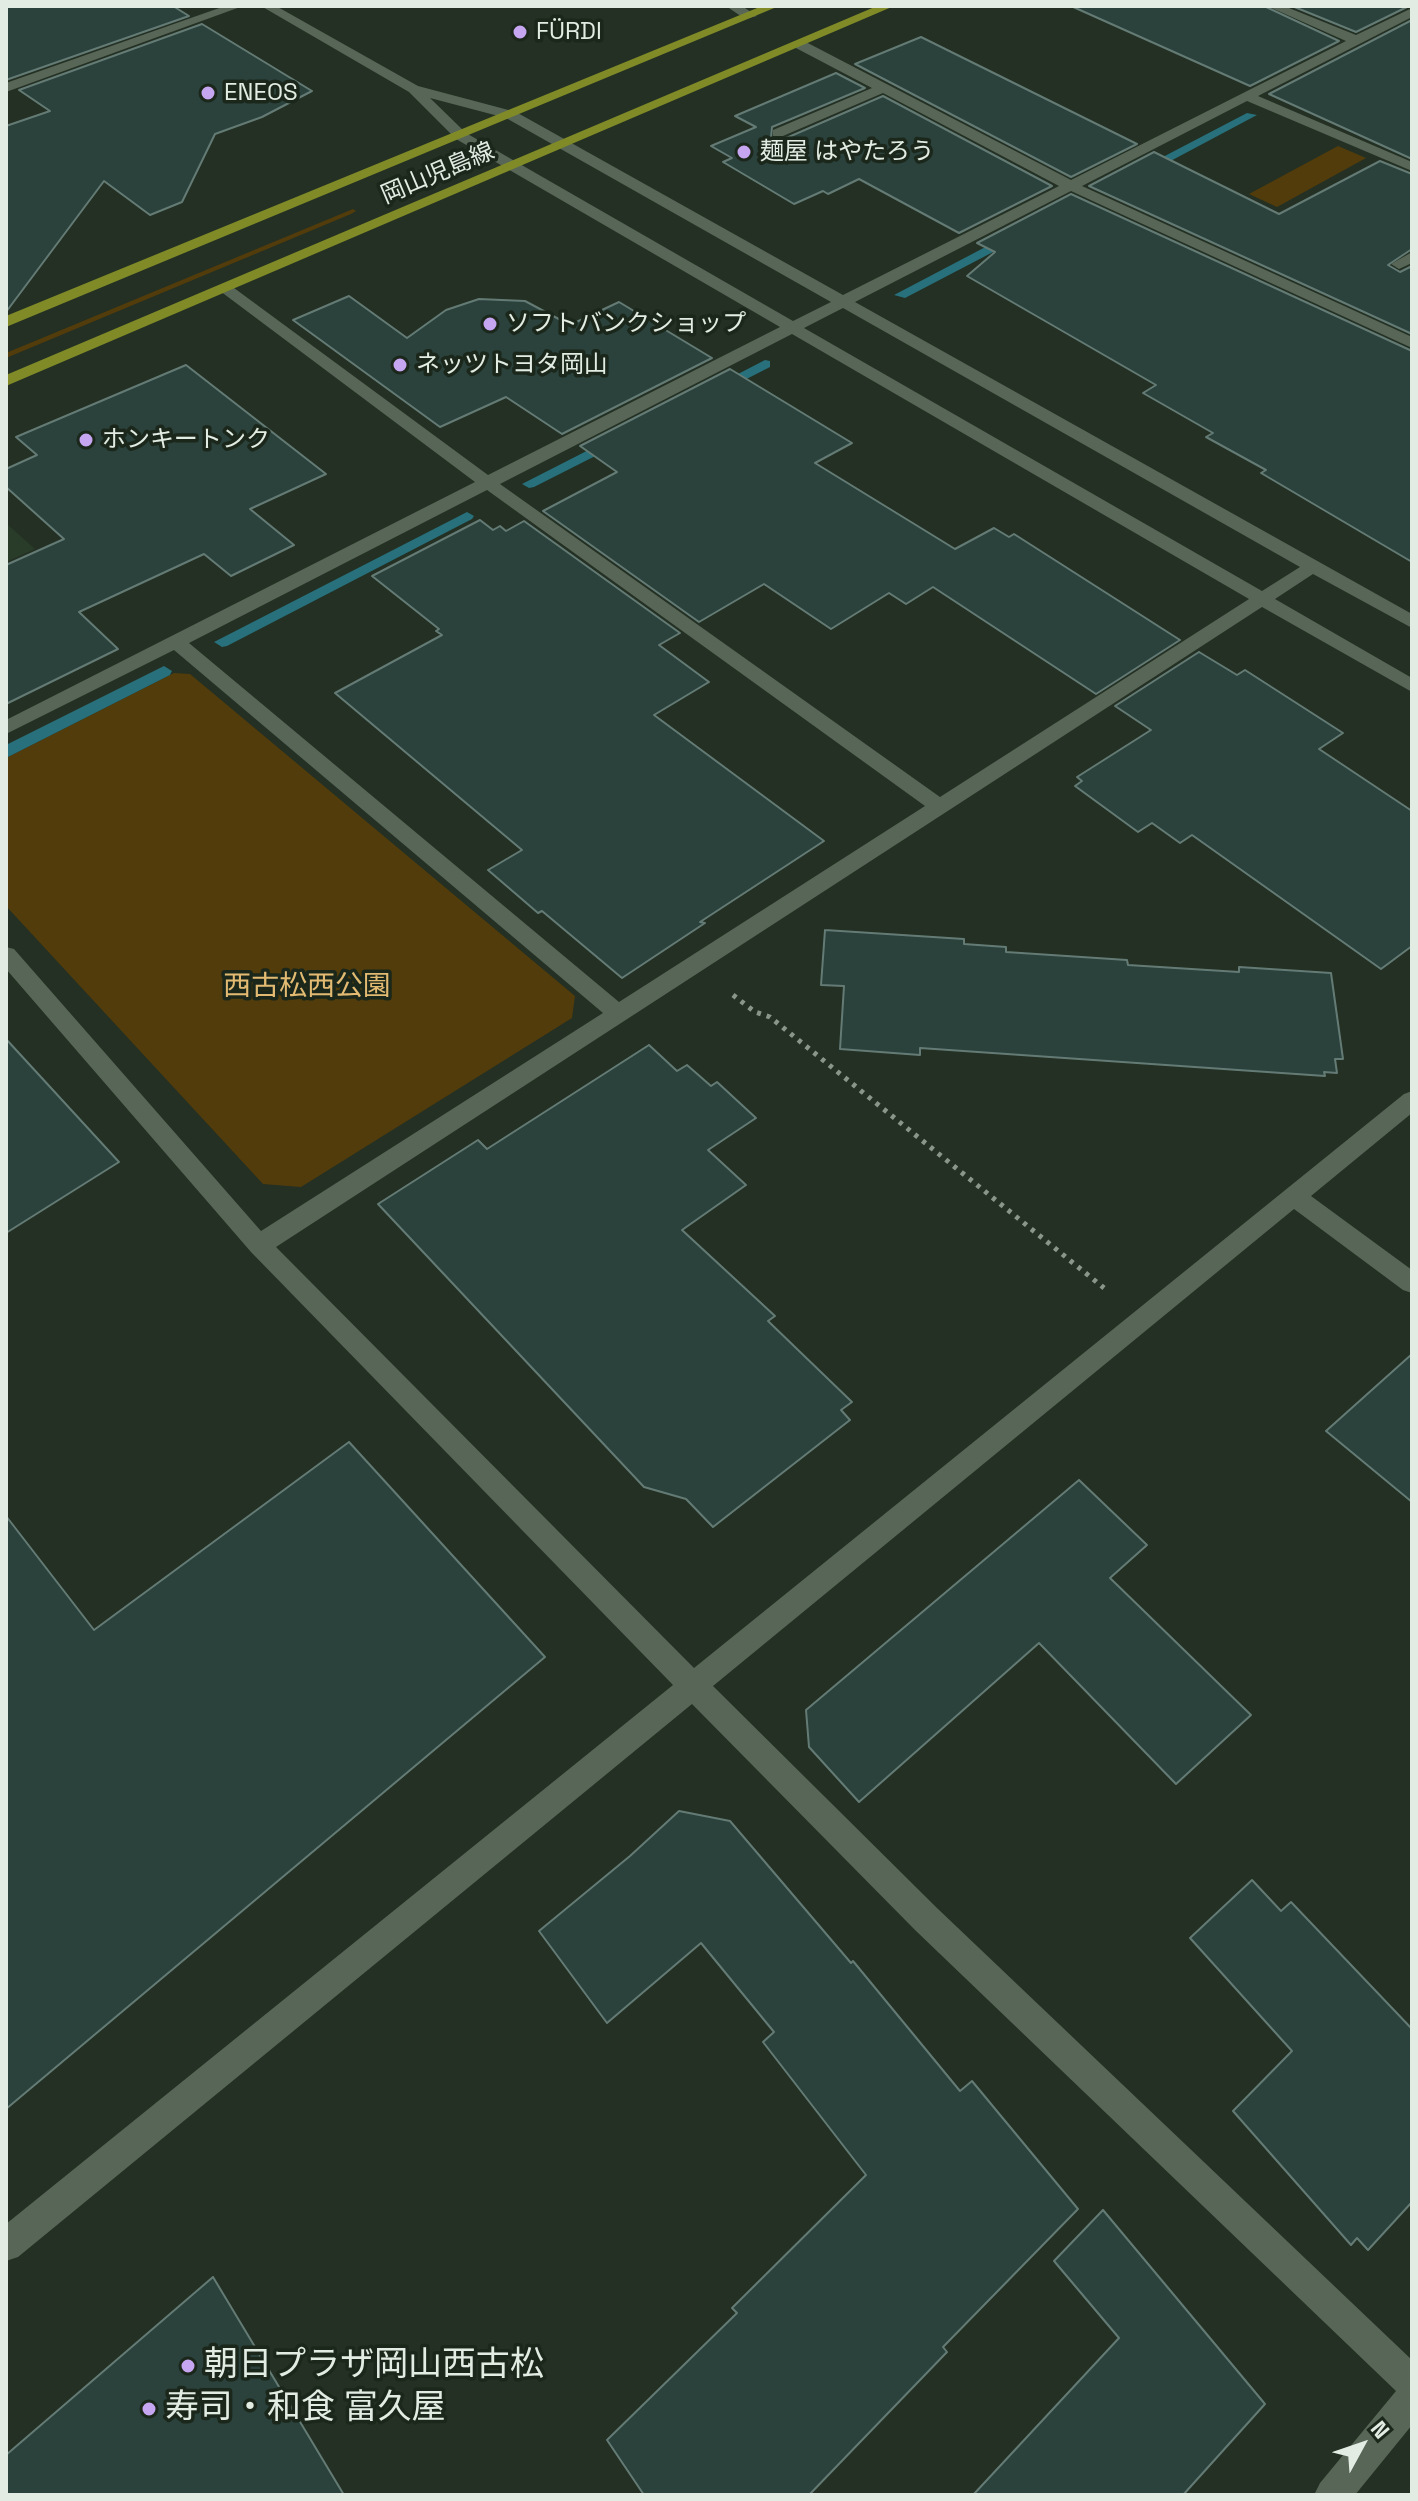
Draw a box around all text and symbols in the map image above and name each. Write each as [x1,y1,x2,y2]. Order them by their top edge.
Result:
place label: FÜRDI [536,18,602,46]
marker: FÜRDI [511,23,529,41]
place label: ENEOS [224,79,298,107]
marker: ENEOS [199,84,217,102]
street label: 岡山児島線 [377,137,499,211]
place label: 麺屋 はやたろう [760,138,934,166]
marker: 麺屋 はやたろう [735,143,753,161]
place label: ソフトバンクショップ [506,310,746,338]
marker: ソフトバンクショップ [481,315,499,333]
place label: ネッツトヨタ岡山 [416,351,608,379]
marker: ネッツトヨタ岡山 [391,356,409,374]
place label: ホンキートンク [102,426,270,454]
marker: ホンキートンク [77,431,95,449]
park label: 西古松西公園 [223,970,391,1004]
place label: 朝日プラザ岡山西古松 [204,2346,544,2386]
marker: 朝日プラザ岡山西古松 [179,2357,197,2375]
place label: 寿司・和食 富久屋 [165,2389,446,2429]
marker: 寿司・和食 富久屋 [140,2400,158,2418]
north arrow [1322,2405,1402,2485]
text: N [1365,2415,1396,2444]

